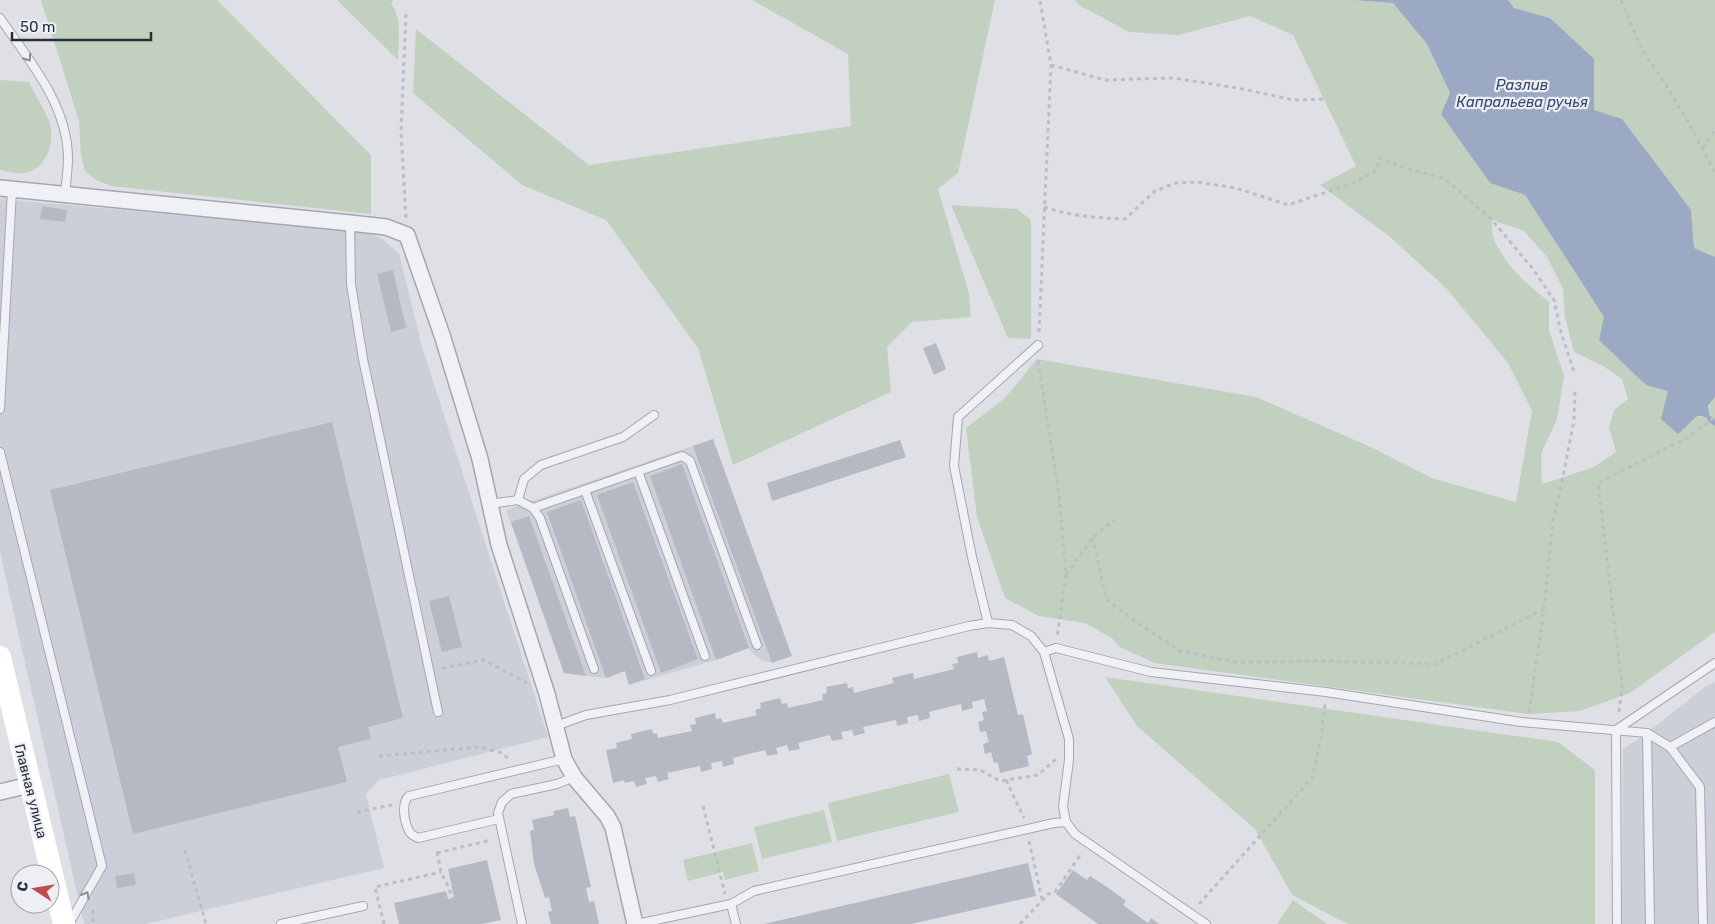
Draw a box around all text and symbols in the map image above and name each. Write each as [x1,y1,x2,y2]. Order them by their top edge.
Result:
scale bar [12,10,151,42]
text: 50 m [20,18,55,36]
one-way arrow [22,52,31,62]
water label: Разлив Капральева ручья [1456,76,1588,111]
street label: Главная улица [11,742,50,840]
north arrow [10,864,60,914]
text: С [13,880,32,893]
one-way arrow [79,892,89,901]

